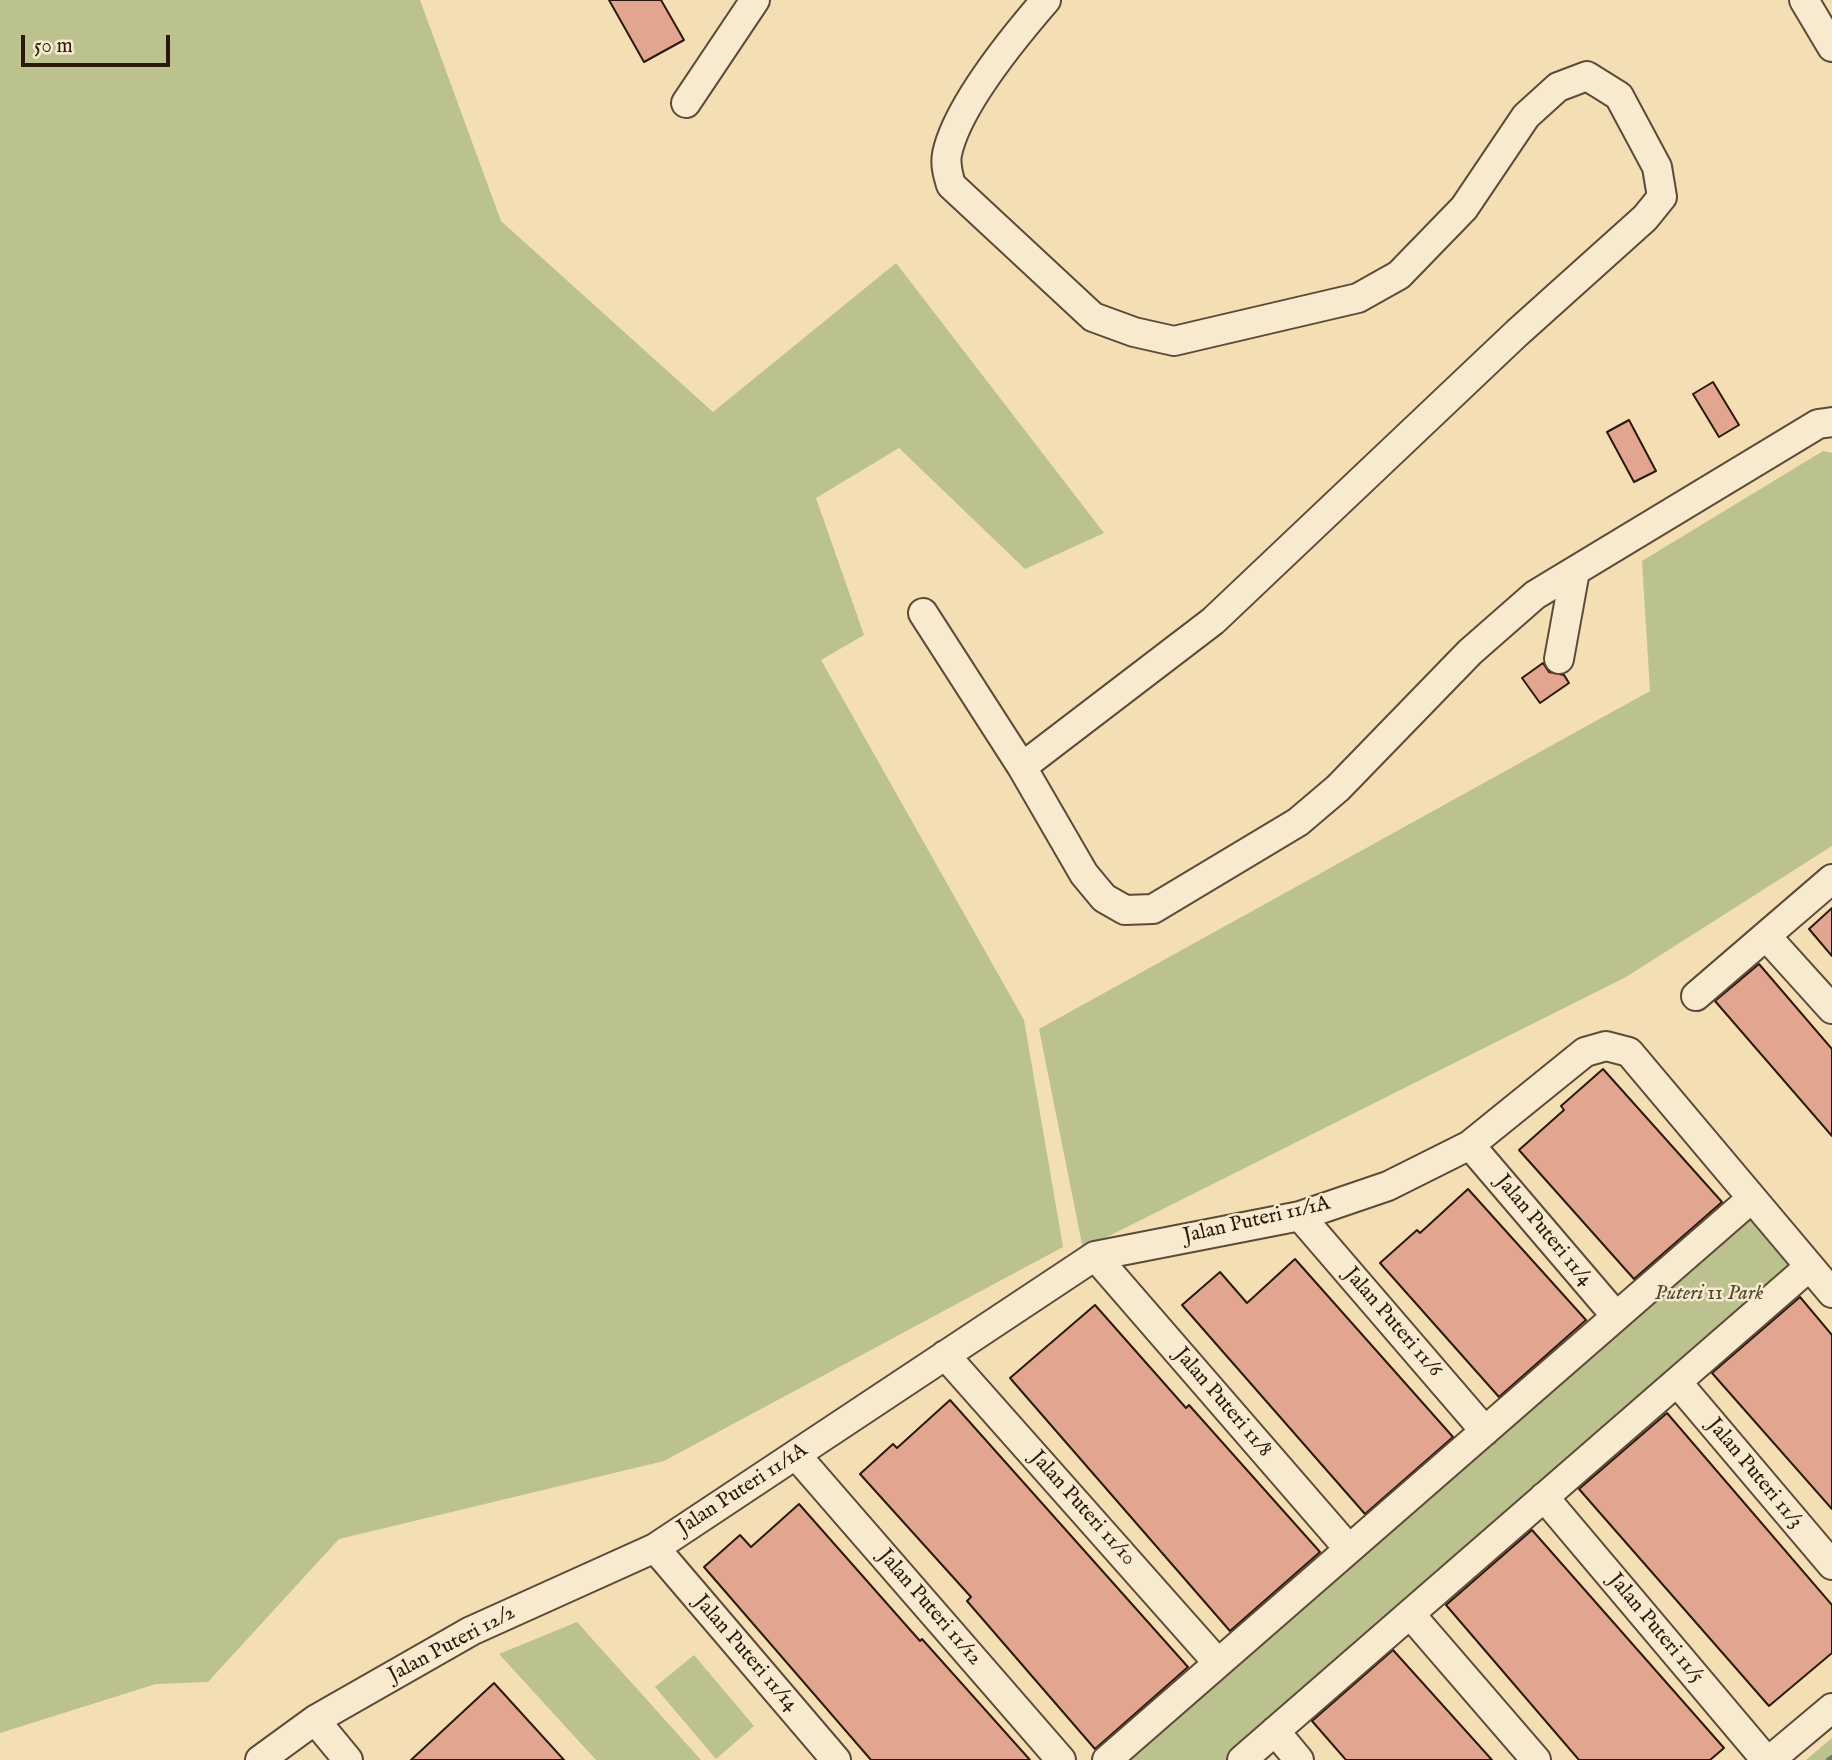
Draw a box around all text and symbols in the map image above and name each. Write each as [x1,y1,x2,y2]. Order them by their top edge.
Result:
scale bar [24,21,173,65]
text: 50 m [34,33,73,60]
street label: Jalan Puteri 11/4 [1489,1170,1597,1292]
street label: Jalan Puteri 11/1A [1181,1192,1333,1250]
street label: Jalan Puteri 11/6 [1338,1263,1446,1383]
park label: Puteri 11 Park [1655,1282,1763,1308]
street label: Jalan Puteri 11/8 [1168,1343,1276,1463]
street label: Jalan Puteri 11/3 [1701,1414,1807,1534]
street label: Jalan Puteri 11/1A [673,1439,813,1541]
street label: Jalan Puteri 11/10 [1024,1446,1140,1572]
street label: Jalan Puteri 11/12 [872,1545,986,1671]
street label: Jalan Puteri 11/5 [1602,1569,1708,1689]
street label: Jalan Puteri 11/14 [687,1590,803,1718]
street label: Jalan Puteri 12/2 [384,1601,520,1689]

